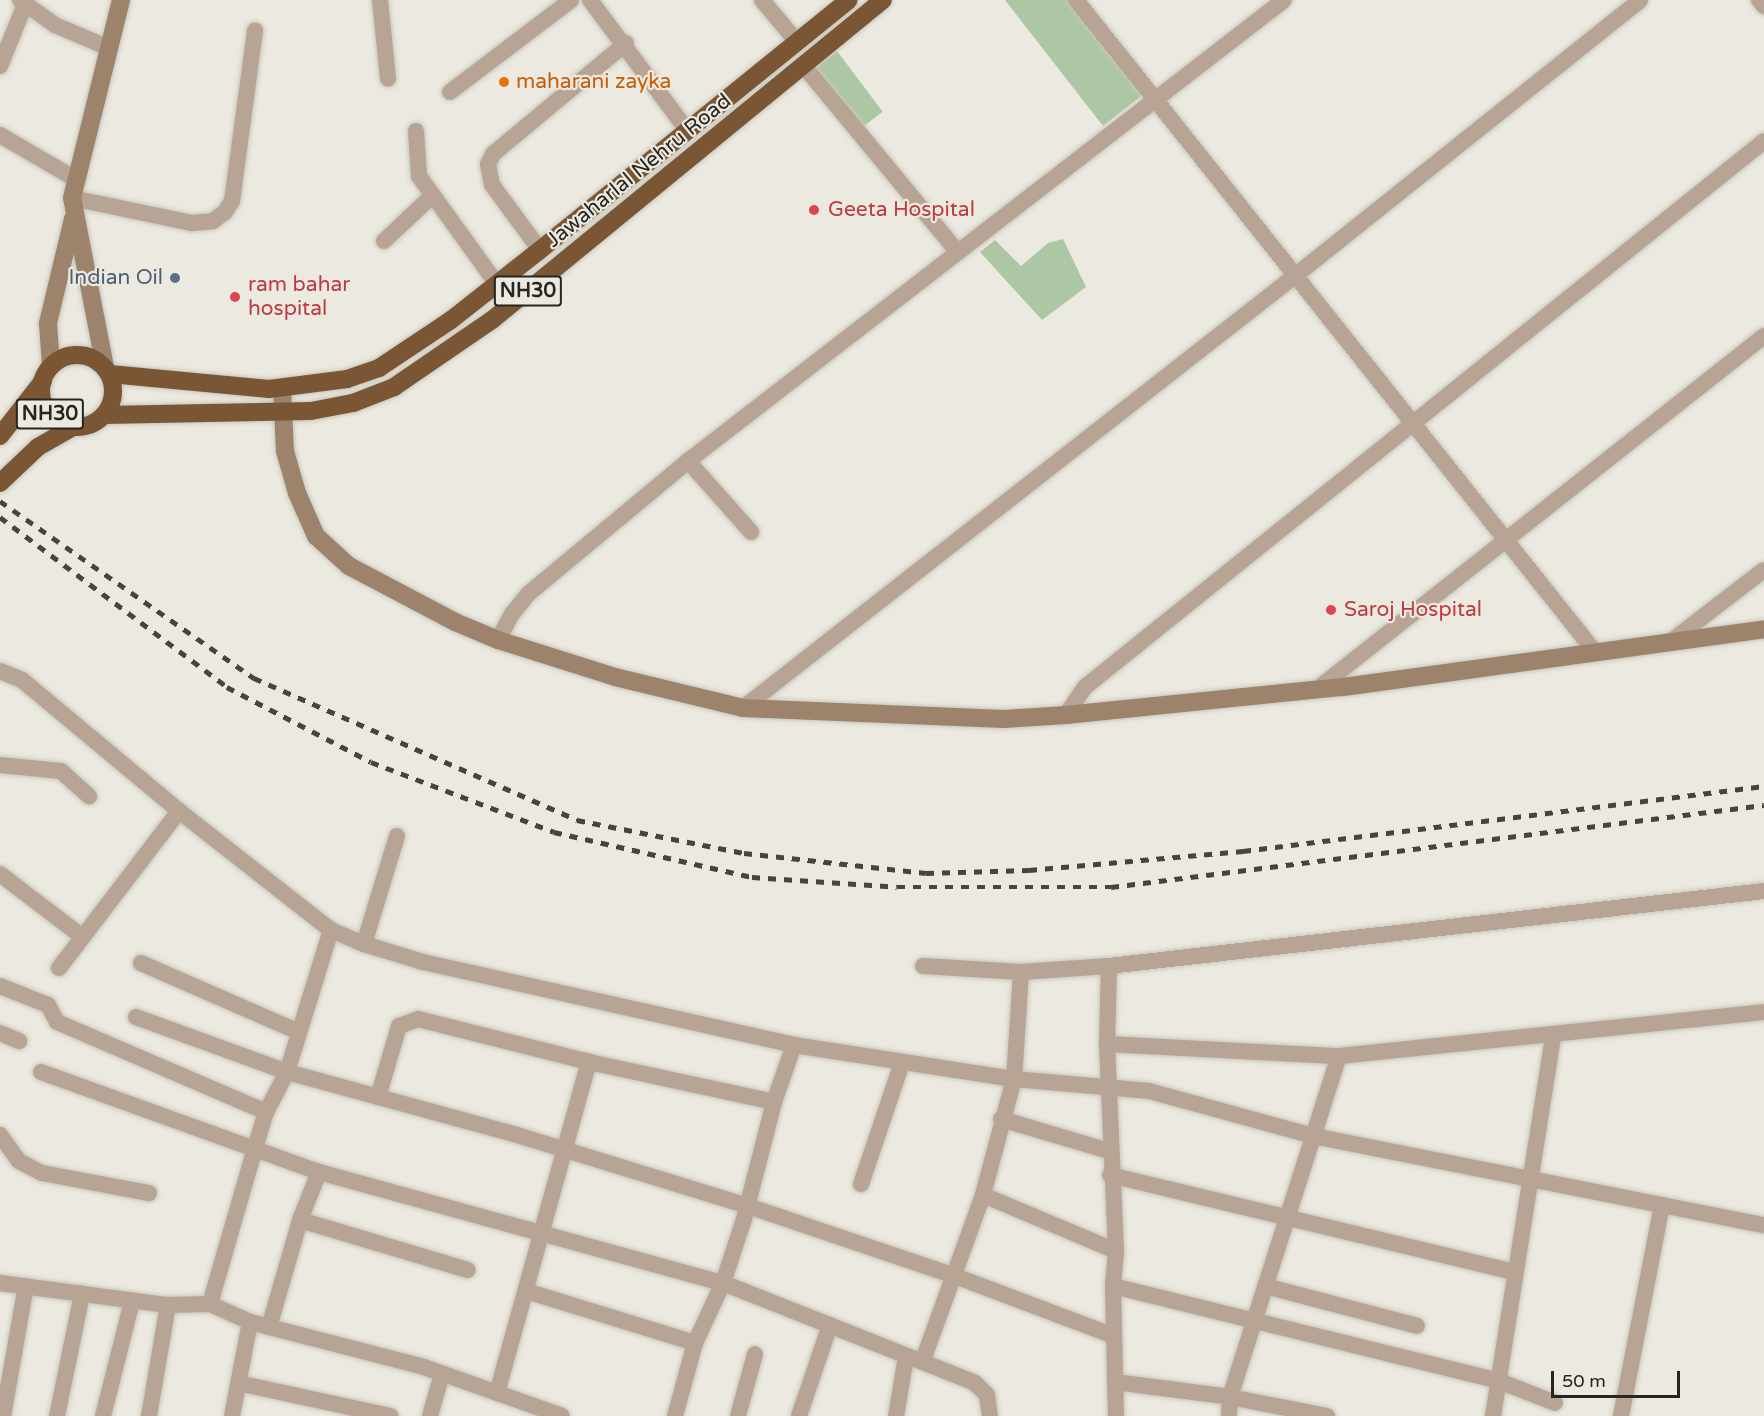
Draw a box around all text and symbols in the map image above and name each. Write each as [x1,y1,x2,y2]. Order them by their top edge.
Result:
place label: maharani zayka [516,69,671,95]
marker: maharani zayka [497,75,511,89]
street label: Jawaharlal Nehru Road [542,89,736,253]
place label: Geeta Hospital [828,197,975,223]
marker: Geeta Hospital [805,201,823,219]
place label: Indian Oil [69,265,163,291]
marker: Indian Oil [168,271,182,285]
place label: ram bahar hospital [248,272,350,322]
road number: NH30 [494,274,562,308]
marker: ram bahar hospital [226,288,244,306]
road number: NH30 [16,397,84,431]
place label: Saroj Hospital [1344,597,1482,623]
marker: Saroj Hospital [1322,601,1340,619]
scale bar [1554,1359,1683,1397]
text: 50 m [1562,1370,1606,1392]

